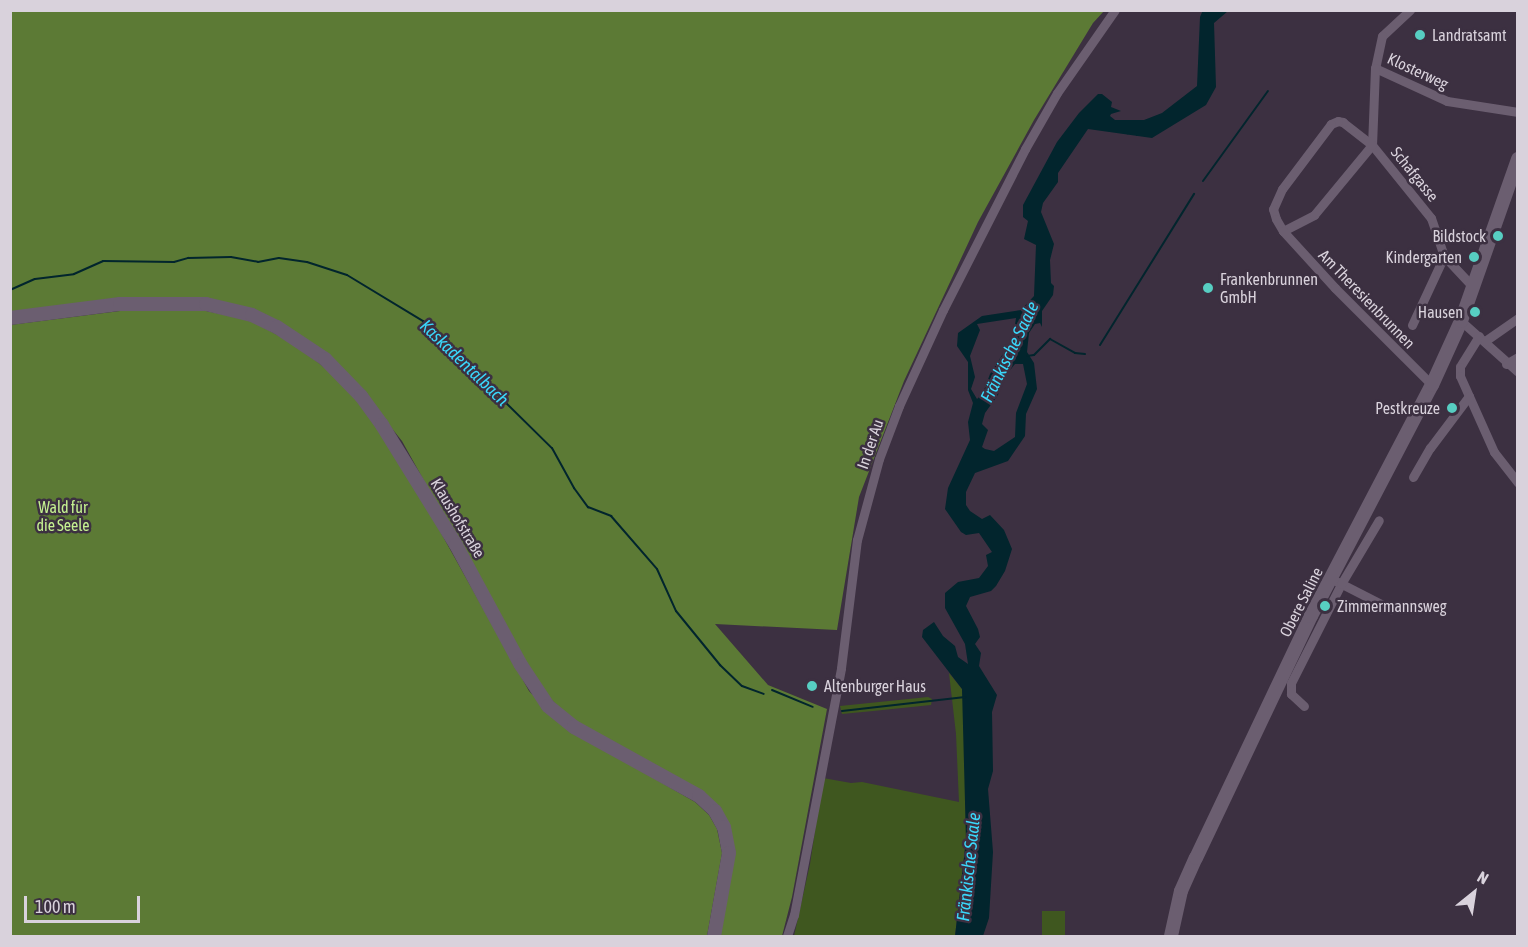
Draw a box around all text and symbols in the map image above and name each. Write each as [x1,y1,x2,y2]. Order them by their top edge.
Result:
place label: Landratsamt [1432,25,1507,45]
marker: Landratsamt [1413,28,1427,42]
street label: Klosterweg [1384,49,1452,93]
street label: Schafgasse [1387,143,1443,205]
place label: Bildstock [1432,226,1486,246]
marker: Bildstock [1491,229,1505,243]
street label: Am Theresienbrunnen [1315,246,1419,352]
place label: Kindergarten [1386,247,1462,267]
marker: Kindergarten [1467,250,1481,264]
place label: Frankenbrunnen GmbH [1220,269,1318,307]
marker: Frankenbrunnen GmbH [1201,281,1215,295]
water label: Fränkische Saale [976,298,1044,406]
place label: Hausen [1418,302,1463,322]
marker: Hausen [1468,305,1482,319]
water label: Kaskadentalbach [415,315,513,411]
place label: Pestkreuze [1375,398,1440,418]
marker: Pestkreuze [1445,401,1459,415]
street label: In der Au [853,417,887,471]
street label: Klaushofstraße [427,475,489,561]
park label: Wald für die Seele [36,497,90,535]
street label: Obere Saline [1275,564,1327,640]
place label: Zimmermannsweg [1337,596,1447,616]
marker: Zimmermannsweg [1318,599,1332,613]
place label: Altenburger Haus [824,676,926,696]
marker: Altenburger Haus [805,679,819,693]
water label: Fränkische Saale [953,811,985,923]
north arrow [1444,863,1504,923]
text: N [1474,867,1492,888]
scale bar [27,884,142,922]
text: 100 m [35,896,76,917]

